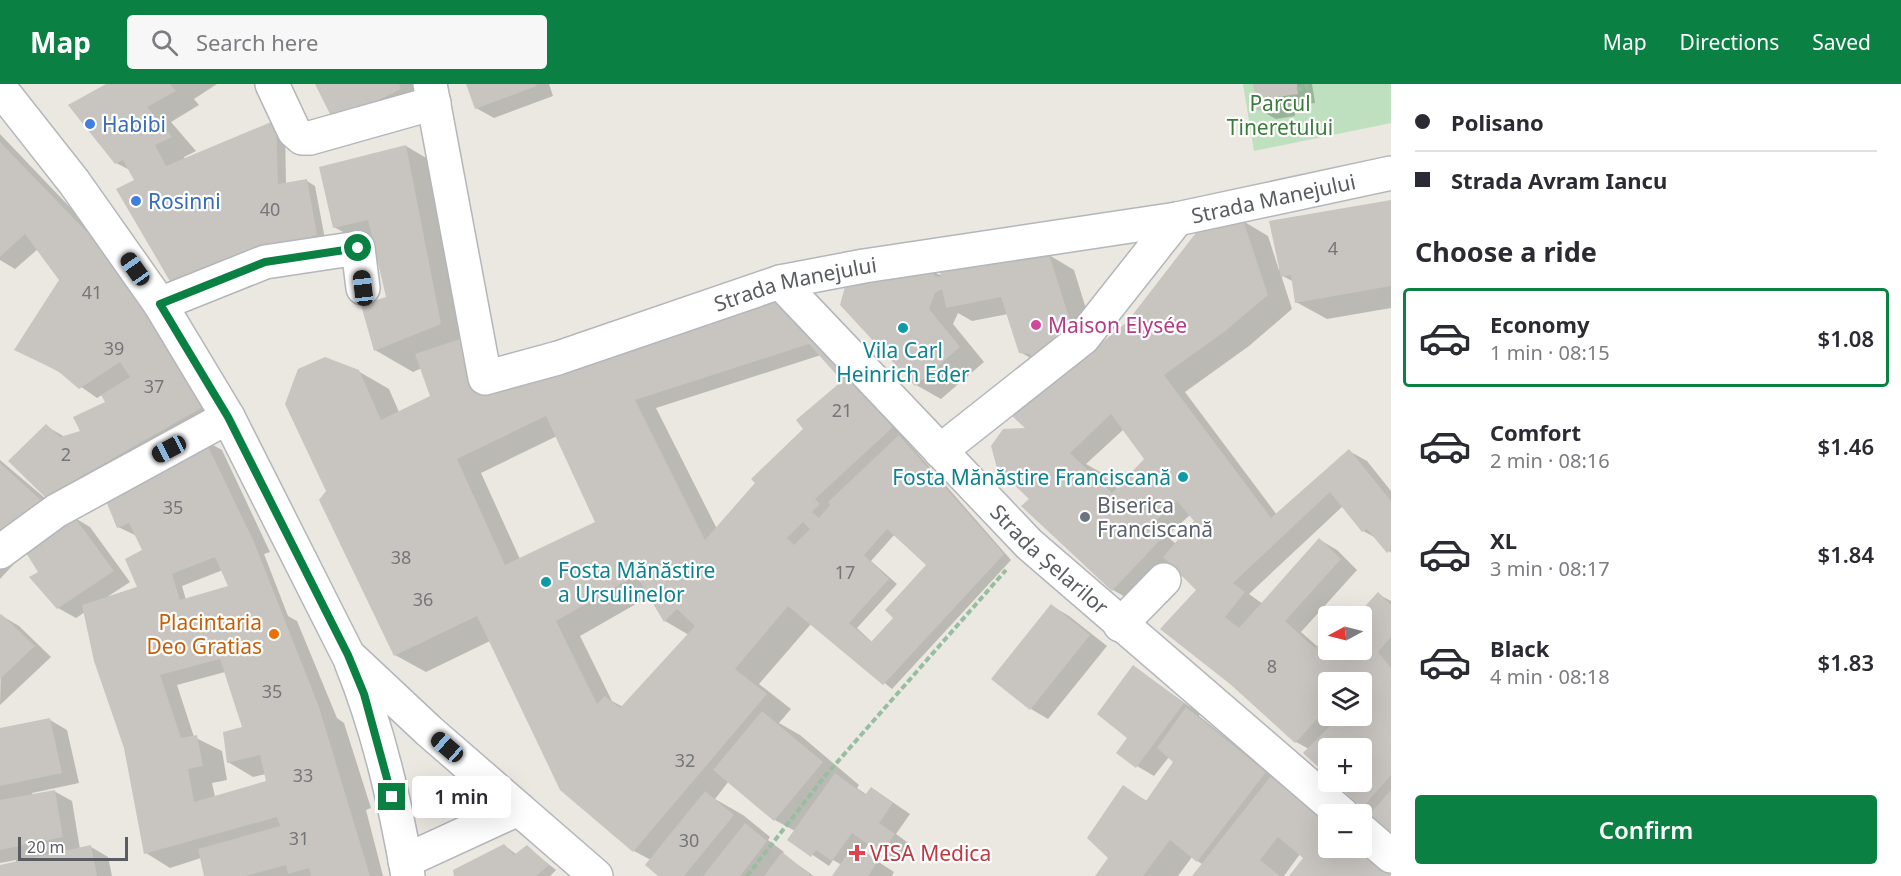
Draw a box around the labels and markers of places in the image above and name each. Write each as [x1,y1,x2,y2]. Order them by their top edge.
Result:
place label: Habibi [102,110,166,138]
marker: Habibi [83,117,97,131]
place label: Rosinni [148,187,221,215]
marker: Rosinni [129,194,143,208]
place label: Maison Elysée [1048,311,1187,339]
marker: Maison Elysée [1029,318,1043,332]
marker: Vila Carl Heinrich Eder [896,321,910,335]
place label: Vila Carl Heinrich Eder [836,336,970,388]
place label: Fosta Mănăstire Franciscană [892,463,1171,491]
marker: Fosta Mănăstire Franciscană [1176,470,1190,484]
place label: Biserica Franciscană [1097,491,1213,543]
marker: Biserica Franciscană [1078,510,1092,524]
place label: Fosta Mănăstire a Ursulinelor [558,556,715,608]
marker: Fosta Mănăstire a Ursulinelor [539,575,553,589]
place label: Placintaria Deo Gratias [147,608,262,660]
marker: Placintaria Deo Gratias [267,627,281,641]
place label: VISA Medica [870,839,991,867]
marker: VISA Medica [848,844,866,862]

